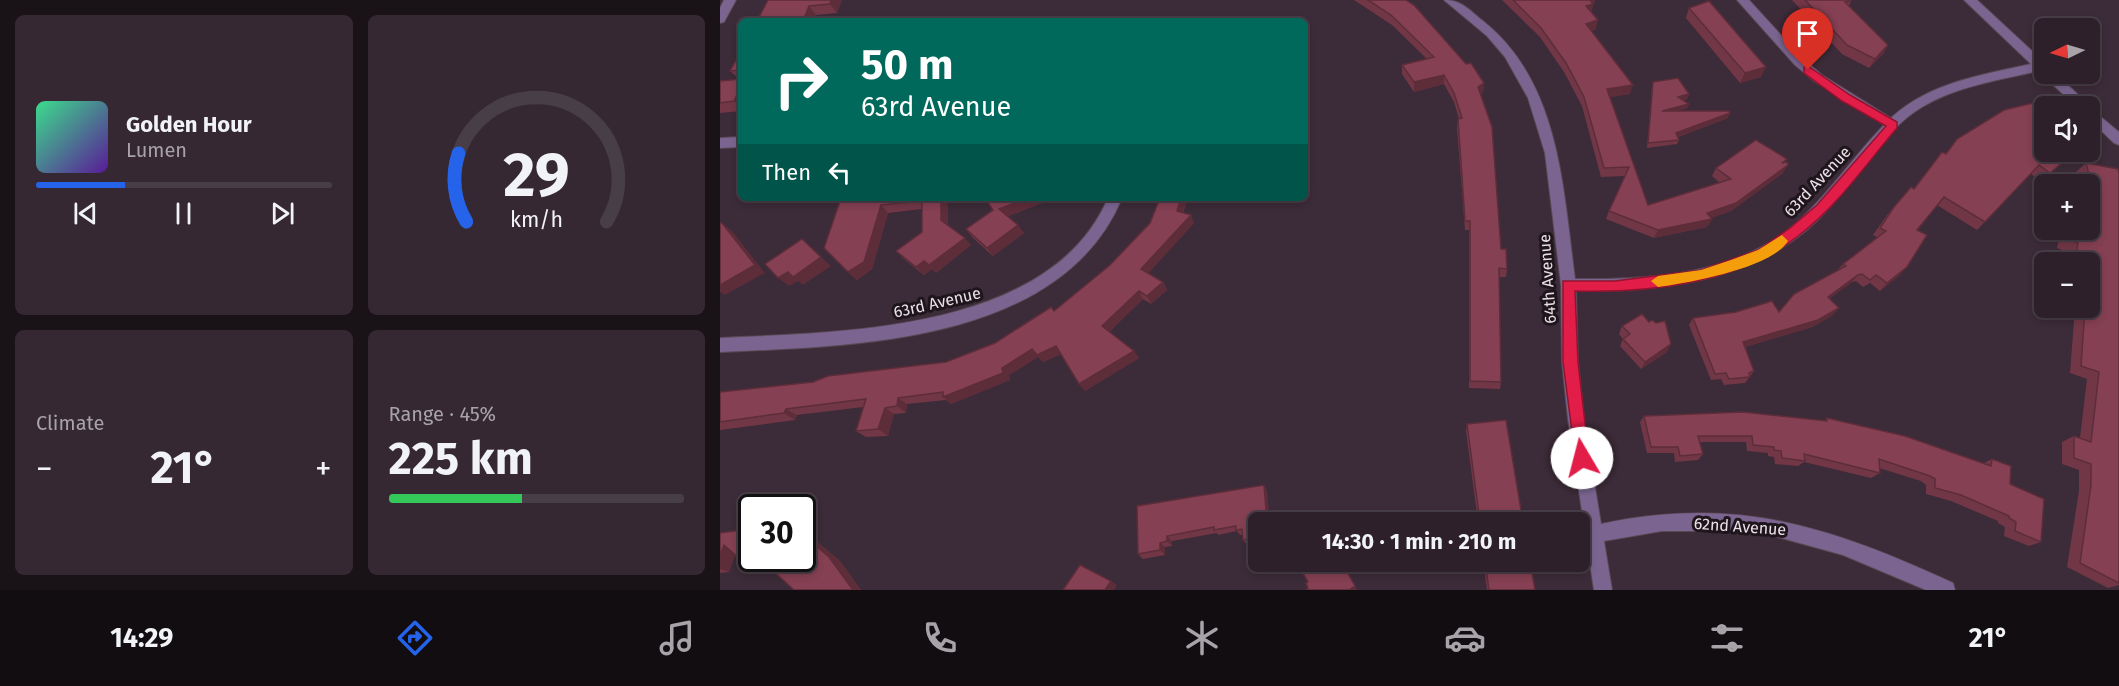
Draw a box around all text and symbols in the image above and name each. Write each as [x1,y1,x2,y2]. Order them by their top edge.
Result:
pin [1782,8,1833,70]
icon: arrive [1791,17,1824,50]
north arrow [2034,18,2100,84]
map controls [2034,18,2100,318]
text: 50 m [861,40,954,90]
icon: right [762,42,840,120]
text: 63rd Avenue [861,91,1011,123]
button: sound [2034,96,2100,162]
text: Golden Hour [126,111,252,138]
text: Lumen [126,138,187,162]
text: 29 [503,138,570,213]
street label: 63rd Avenue [1780,142,1855,220]
icon: left [823,156,856,189]
text: Then [762,159,811,186]
button: + [2034,174,2100,240]
icon: previous [69,197,102,230]
icon: pause [167,197,200,230]
icon: next [266,197,299,230]
text: km/h [510,208,563,234]
street label: 64th Avenue [1535,234,1560,324]
button: − [2034,252,2100,318]
street label: 63rd Avenue [892,283,983,322]
text: Range · 45% [389,402,496,426]
text: Climate [36,411,104,435]
position arrow [1550,426,1614,490]
text: 225 km [389,432,533,486]
text: 21° [150,441,217,495]
text: − [36,449,53,489]
text: + [315,449,331,489]
speed limit sign: 30 [738,494,816,572]
street label: 62nd Avenue [1693,514,1787,539]
text: 14:30 · 1 min · 210 m [1322,528,1516,555]
icon: directions [394,617,436,659]
icon: music [656,617,698,659]
icon: phone [919,617,961,659]
icon: climate [1181,617,1223,659]
icon: car [1444,617,1486,659]
icon: filters [1706,617,1748,659]
text: 14:29 [110,622,173,654]
text: 21° [1969,622,2009,654]

